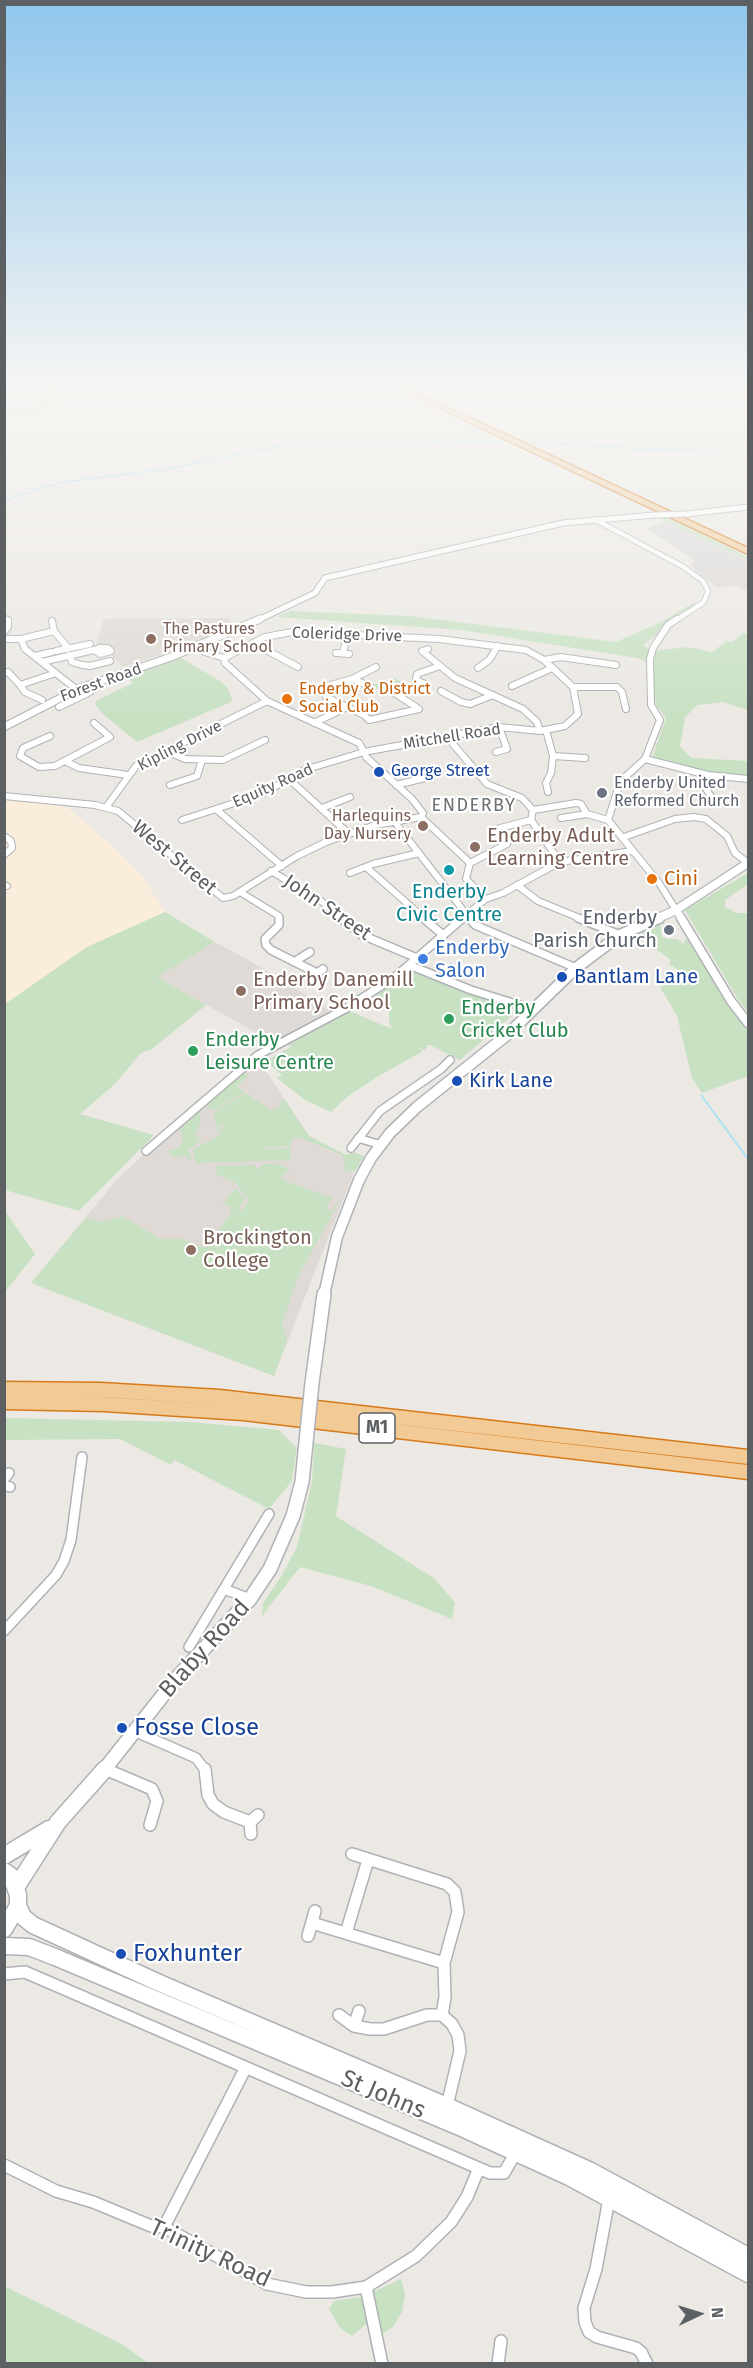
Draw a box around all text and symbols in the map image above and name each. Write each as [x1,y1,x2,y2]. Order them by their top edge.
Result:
place label: The Pastures Primary School [163,620,272,658]
street label: Coleridge Drive [292,623,402,647]
marker: The Pastures Primary School [144,632,158,646]
street label: Forest Road [58,659,144,707]
place label: Enderby & District Social Club [299,680,431,718]
marker: Enderby & District Social Club [280,692,294,706]
street label: Kipling Drive [135,717,225,775]
street label: Mitchell Road [402,720,502,754]
street label: Equity Road [230,760,316,812]
place label: George Street [391,762,490,782]
marker: George Street [372,765,386,779]
place label: Enderby United Reformed Church [614,774,739,812]
marker: Enderby United Reformed Church [595,786,609,800]
district label: ENDERBY [432,795,516,817]
place label: Harlequins Day Nursery [324,807,411,845]
street label: West Street [127,816,221,900]
marker: Harlequins Day Nursery [416,819,430,833]
place label: Enderby Adult Learning Centre [487,824,629,871]
marker: Enderby Adult Learning Centre [468,840,482,854]
marker: Enderby Civic Centre [442,863,456,877]
place label: Cini [664,867,698,891]
street label: John Street [279,870,375,946]
marker: Cini [645,872,659,886]
place label: Enderby Civic Centre [396,880,502,927]
place label: Enderby Parish Church [533,906,657,953]
marker: Enderby Parish Church [662,923,676,937]
place label: Enderby Salon [435,936,509,983]
marker: Enderby Salon [416,952,430,966]
place label: Bantlam Lane [574,965,698,989]
place label: Enderby Danemill Primary School [253,968,413,1015]
marker: Bantlam Lane [555,970,569,984]
marker: Enderby Danemill Primary School [234,984,248,998]
place label: Enderby Cricket Club [461,996,569,1043]
marker: Enderby Cricket Club [442,1012,456,1026]
place label: Enderby Leisure Centre [205,1028,334,1075]
marker: Enderby Leisure Centre [186,1044,200,1058]
place label: Kirk Lane [469,1069,553,1093]
marker: Kirk Lane [450,1074,464,1088]
place label: Brockington College [203,1226,312,1273]
marker: Brockington College [184,1243,198,1257]
road number: M1 [359,1413,395,1443]
street label: Blaby Road [153,1594,257,1704]
place label: Fosse Close [134,1714,259,1742]
marker: Fosse Close [115,1721,129,1735]
place label: Foxhunter [133,1940,242,1968]
marker: Foxhunter [114,1947,128,1961]
street label: St Johns [337,2064,429,2126]
street label: Trinity Road [145,2213,275,2295]
north arrow [669,2284,729,2344]
text: N [708,2307,727,2319]

